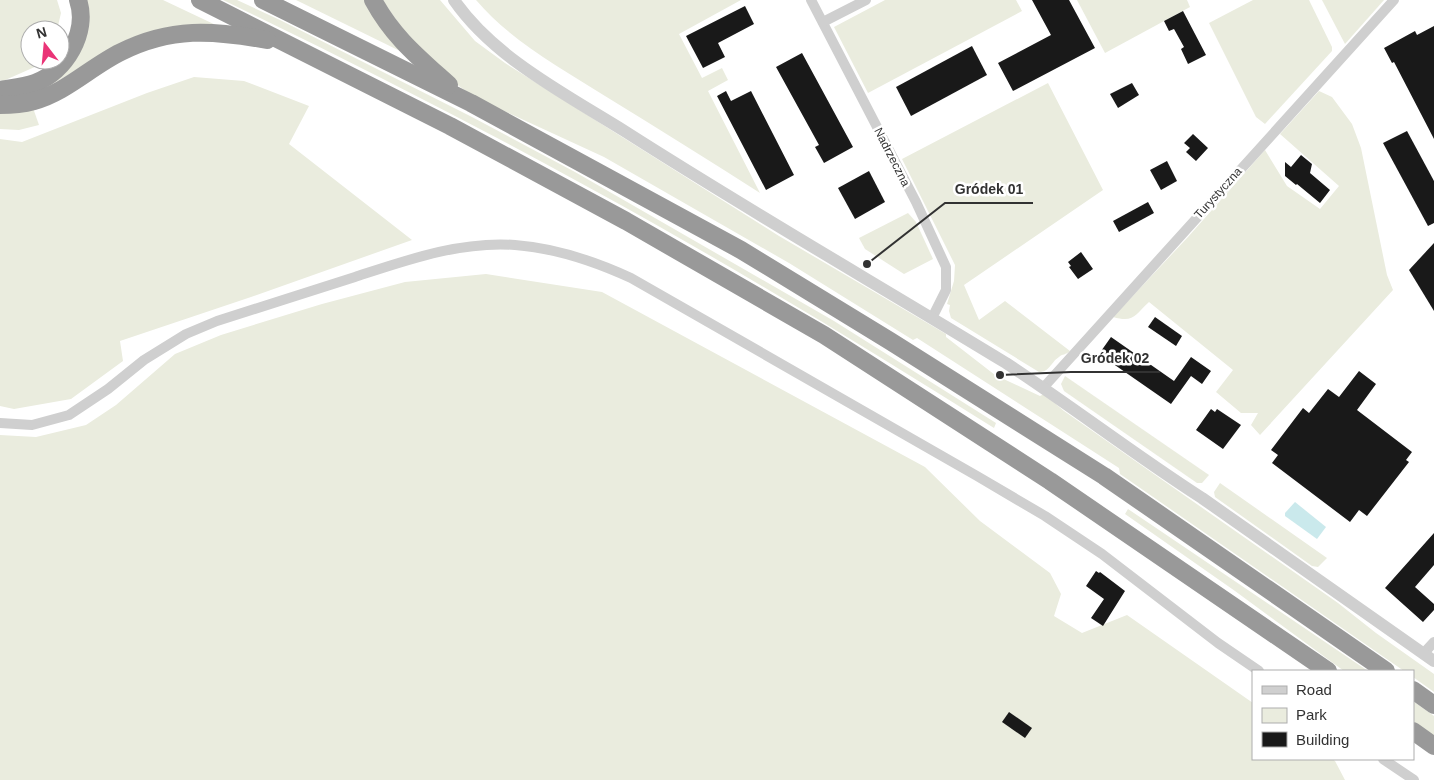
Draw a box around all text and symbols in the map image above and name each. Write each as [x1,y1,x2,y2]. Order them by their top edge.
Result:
north arrow [20,20,70,70]
text: N [34,23,48,42]
street label: Nadrzeczna [871,125,913,189]
street label: Turystyczna [1191,164,1245,222]
callout: Gródek 01 [945,174,1033,203]
text: Gródek 01 [955,181,1023,197]
callout: Gródek 02 [1071,343,1160,372]
text: Gródek 02 [1081,350,1149,366]
legend [1252,670,1414,760]
text: Road [1296,681,1332,698]
text: Park [1296,706,1327,723]
text: Building [1296,731,1349,748]

